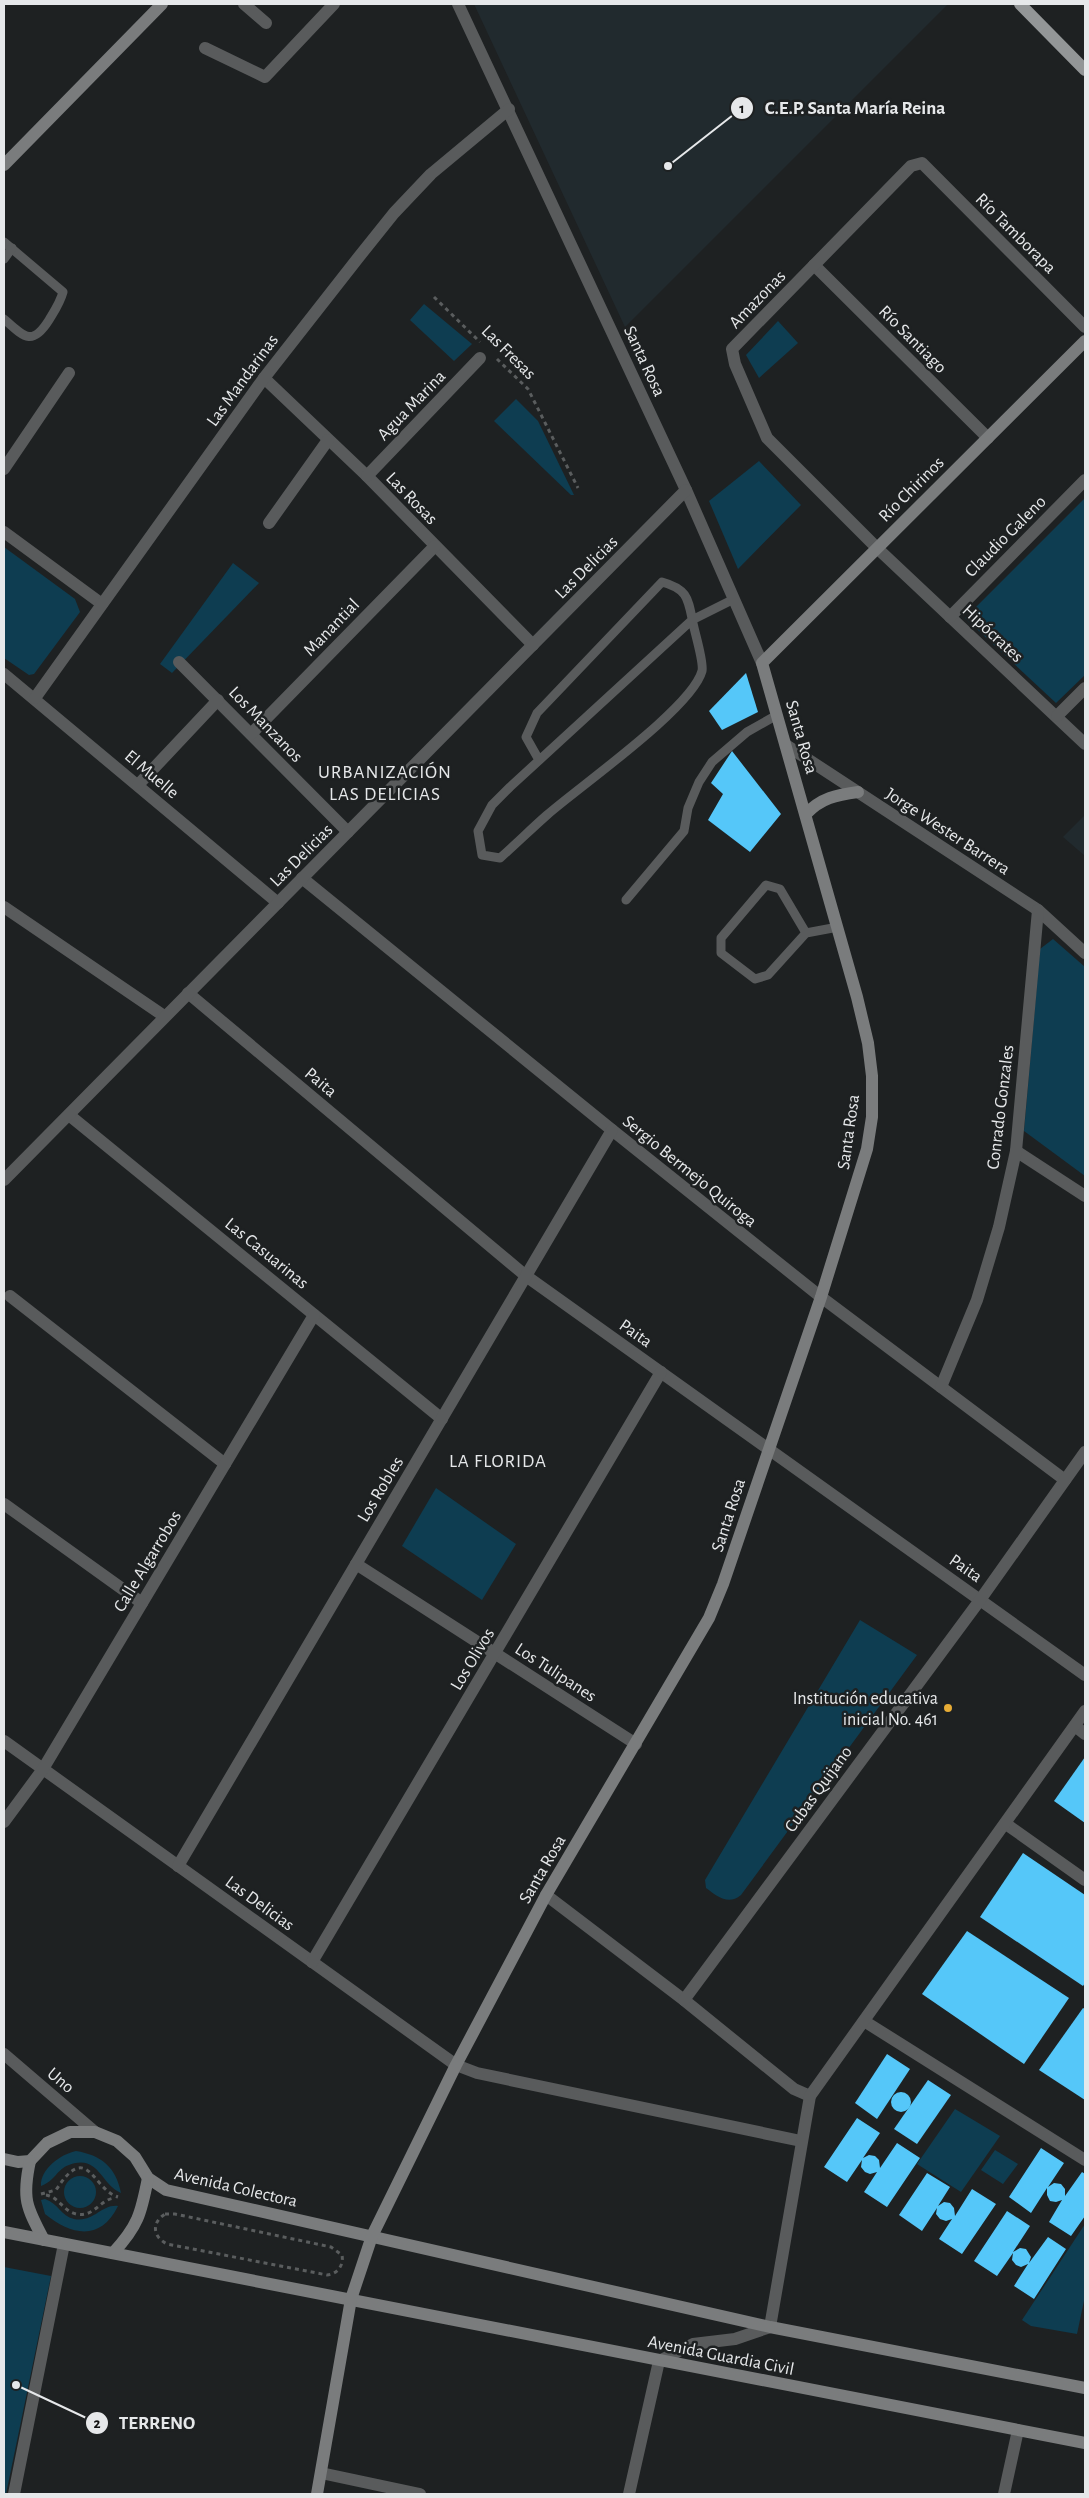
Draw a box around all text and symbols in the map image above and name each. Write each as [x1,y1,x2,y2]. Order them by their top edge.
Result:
callout: C.E.P. Santa María Reina [730,91,955,125]
text: C.E.P. Santa María Reina [765,99,945,118]
text: 1 [739,101,745,116]
street label: Río Tamborapa [972,190,1059,277]
street label: Amazonas [726,267,790,332]
street label: Río Santiago [875,302,950,377]
street label: Las Fresas [478,322,539,383]
street label: Santa Rosa [620,323,668,400]
street label: Las Mandarinas [204,331,282,430]
street label: Agua Marina [374,367,449,444]
street label: Río Chirinos [876,454,948,526]
street label: Las Rosas [382,469,440,528]
street label: Claudio Galeno [962,493,1050,581]
street label: Las Delicias [552,533,622,603]
street label: Manantial [300,596,363,660]
street label: Hipócrates [958,601,1026,666]
street label: Los Manzanos [225,683,306,766]
street label: Santa Rosa [782,698,820,776]
street label: El Muelle [121,747,182,802]
district label: URBANIZACIÓN LAS DELICIAS [318,761,452,804]
street label: Jorge Wester Barrera [882,785,1013,879]
street label: Las Delicias [267,821,337,891]
street label: Conrado Gonzales [984,1044,1018,1170]
street label: Paita [301,1064,340,1101]
street label: Santa Rosa [835,1093,863,1171]
street label: Sergio Bermejo Quiroga [619,1112,760,1231]
street label: Las Casuarinas [221,1215,311,1293]
street label: Paita [616,1316,655,1351]
district label: LA FLORIDA [449,1452,547,1471]
street label: Los Robles [354,1454,407,1525]
street label: Santa Rosa [709,1477,749,1554]
street label: Calle Algarrobos [111,1508,185,1615]
street label: Paita [946,1551,985,1586]
street label: Los Olivos [447,1625,498,1694]
street label: Los Tulipanes [512,1640,599,1706]
place label: Institución educativa inicial No. 461 [793,1690,938,1729]
marker: Institución educativa inicial No. 461 [942,1702,954,1714]
street label: Cubas Quijano [782,1743,856,1836]
street label: Santa Rosa [516,1832,570,1907]
street label: Las Delicias [222,1873,297,1935]
street label: Uno [43,2065,77,2097]
street label: Avenida Colectora [173,2165,299,2211]
street label: Avenida Guardia Civil [646,2333,795,2379]
callout: TERRENO [84,2406,206,2440]
text: TERRENO [119,2414,195,2433]
text: 2 [93,2416,101,2431]

